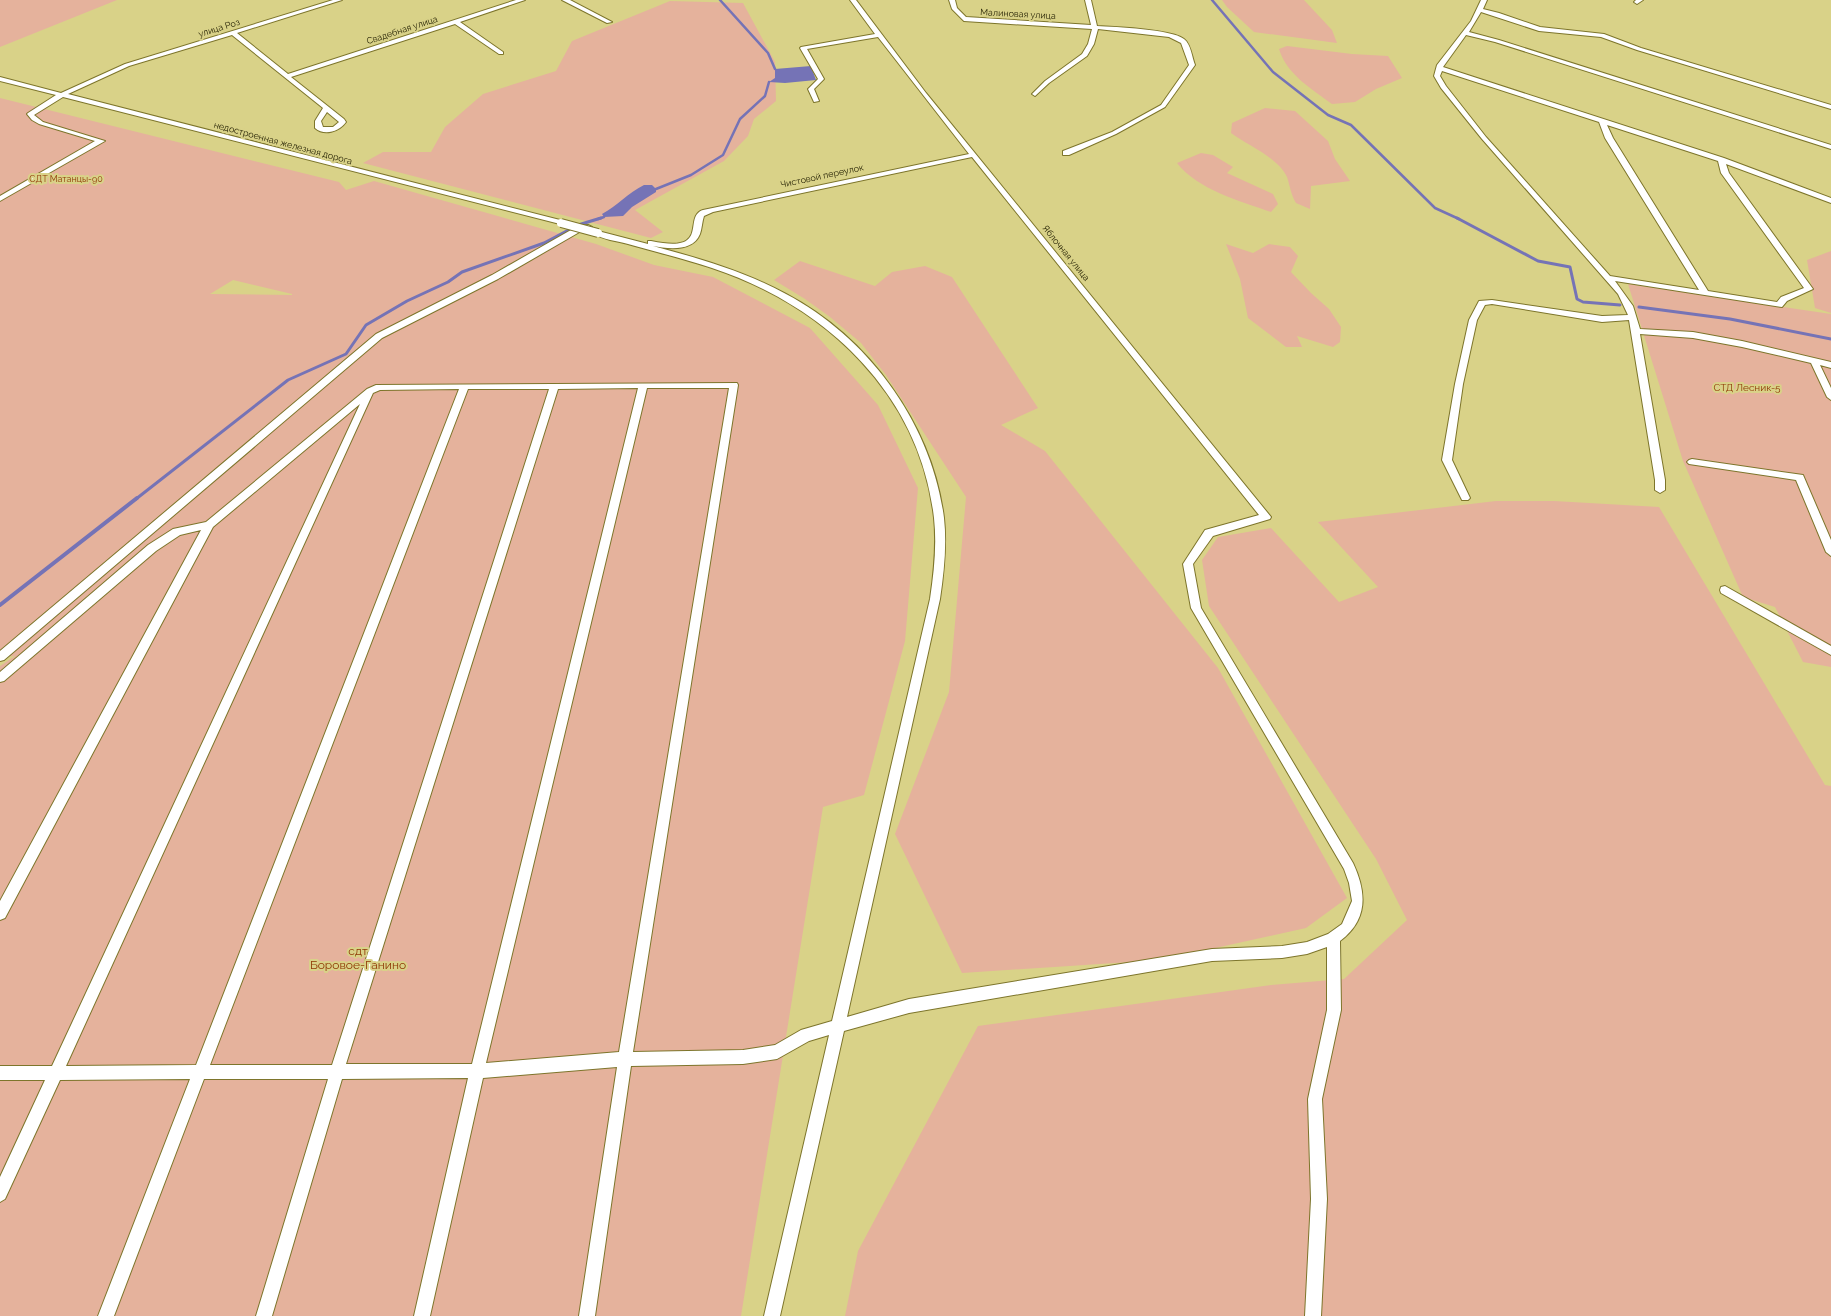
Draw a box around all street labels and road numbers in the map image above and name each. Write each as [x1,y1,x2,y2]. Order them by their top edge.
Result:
street label: Малиновая улица [980,7,1056,21]
street label: Свадебная улица [365,14,439,46]
street label: улица Роз [197,17,241,39]
street label: недостроенная железная дорога [213,120,353,166]
street label: Чистовой переулок [780,162,865,190]
street label: Яблочная улица [1041,223,1092,283]

